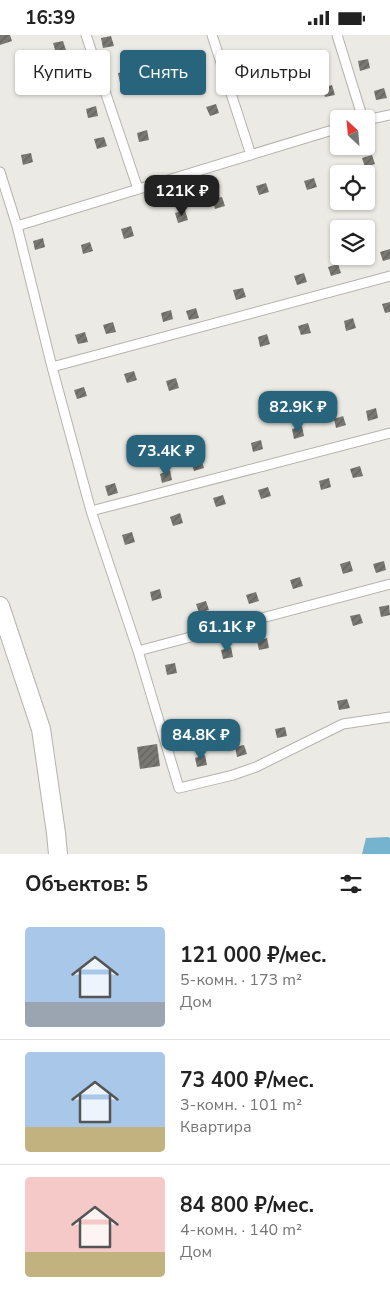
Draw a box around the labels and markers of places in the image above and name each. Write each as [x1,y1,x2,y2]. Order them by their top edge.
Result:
pin: 121K ₽ [141,175,223,217]
pin: 82.9K ₽ [252,391,344,433]
pin: 73.4K ₽ [120,435,212,477]
pin: 61.1K ₽ [181,611,273,653]
pin: 84.8K ₽ [155,719,247,761]

